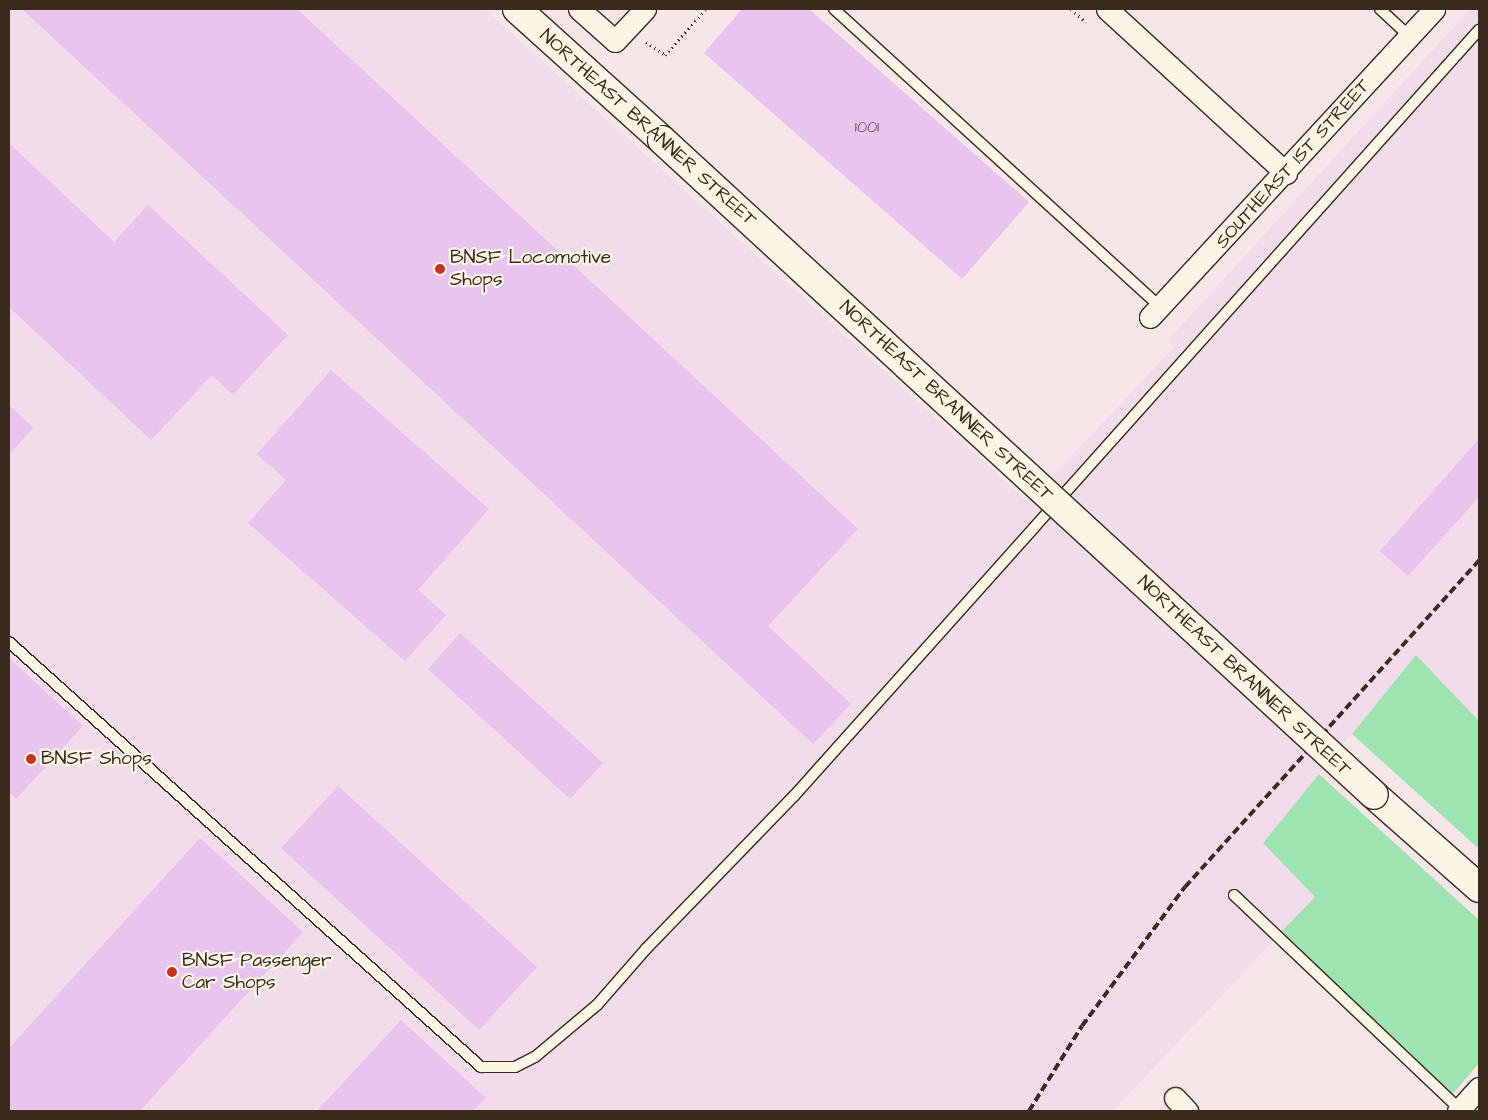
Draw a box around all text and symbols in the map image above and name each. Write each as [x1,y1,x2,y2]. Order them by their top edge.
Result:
street label: NORTHEAST BRANNER STREET [535,25,761,231]
street label: SOUTHEAST 1ST STREET [1211,75,1375,253]
house number: 1001 [855,117,879,137]
place label: BNSF Locomotive Shops [450,247,611,291]
marker: BNSF Locomotive Shops [434,263,446,275]
street label: NORTHEAST BRANNER STREET [834,296,1058,506]
street label: NORTHEAST BRANNER STREET [1132,571,1356,781]
place label: BNSF Shops [41,748,152,770]
marker: BNSF Shops [25,753,37,765]
place label: BNSF Passenger Car Shops [182,950,332,994]
marker: BNSF Passenger Car Shops [166,966,178,978]

